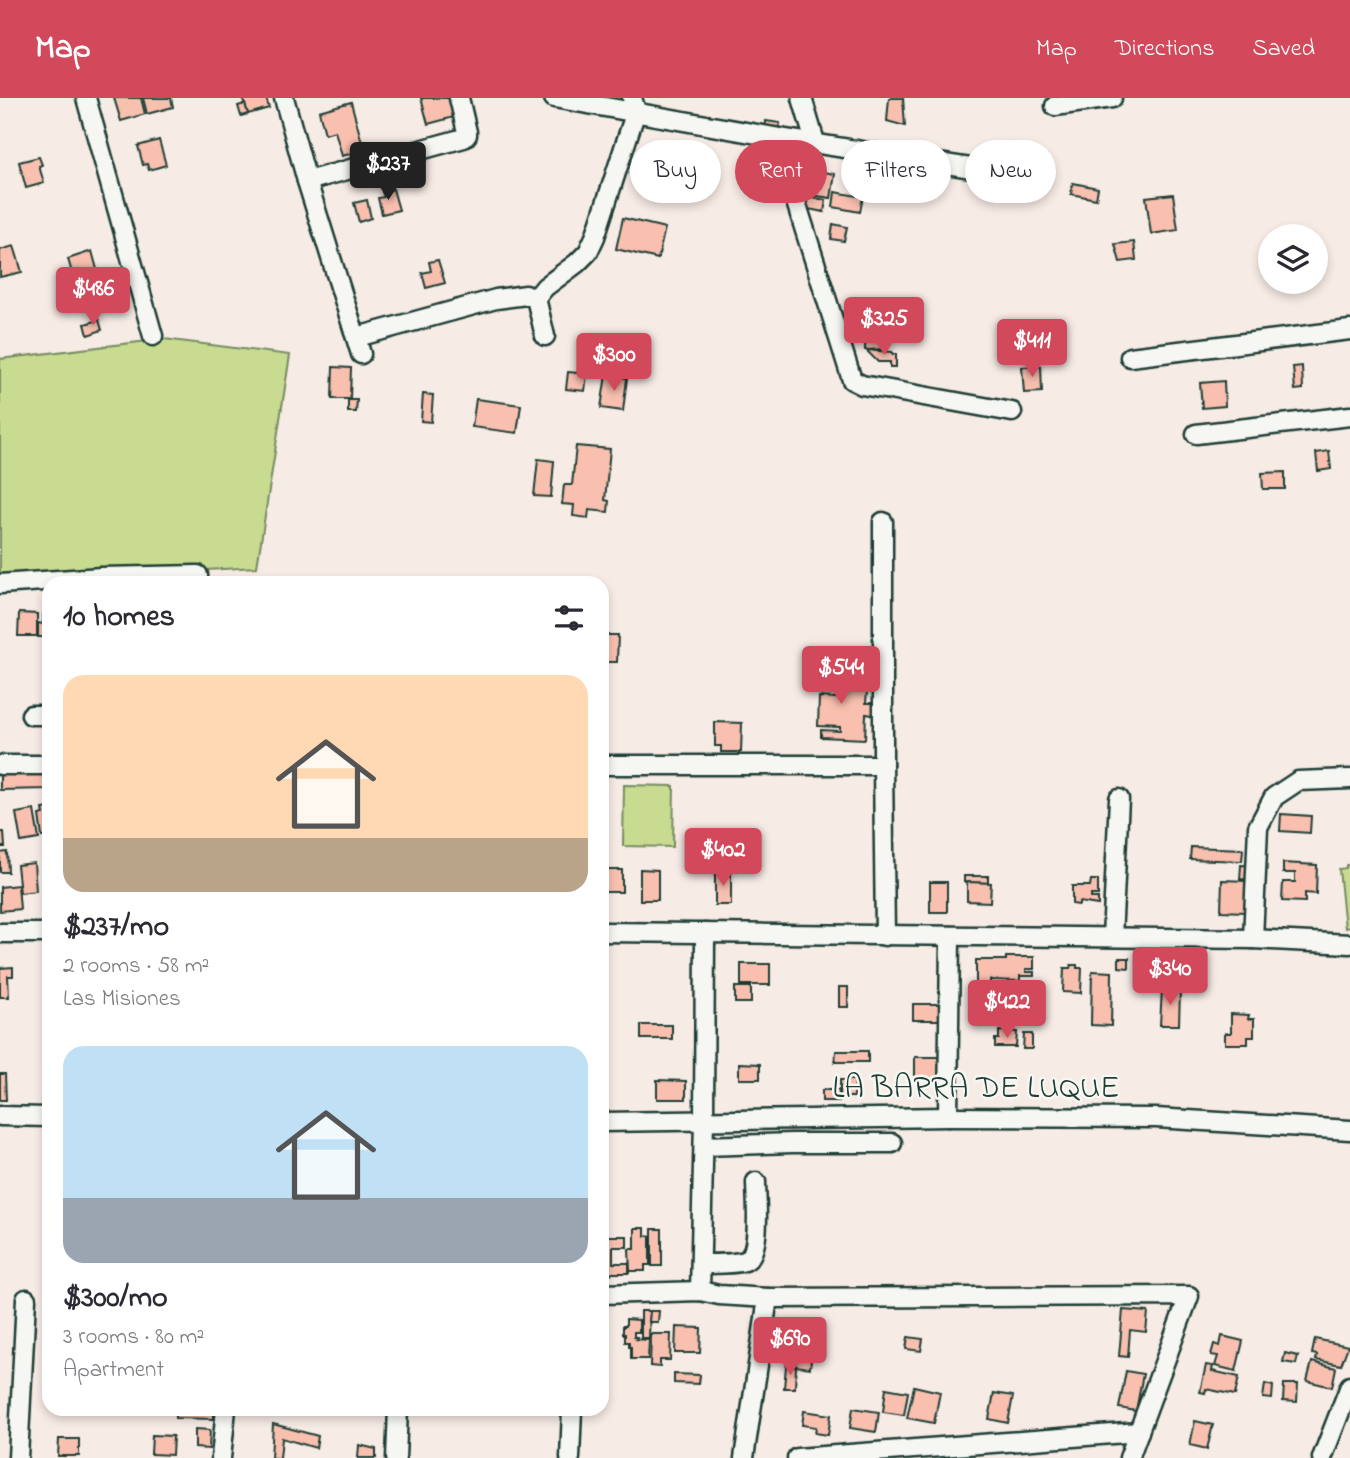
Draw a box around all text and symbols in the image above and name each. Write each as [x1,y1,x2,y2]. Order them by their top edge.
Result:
text: Map [35,25,91,73]
text: Map [1036,32,1077,67]
text: Directions [1115,32,1214,67]
text: Saved [1252,32,1315,67]
chip: Buy [630,140,721,203]
chip: Rent [735,140,827,203]
chip: Filters [841,140,951,203]
chip: New [965,140,1056,203]
pin: $237 [347,142,429,202]
text: $237 [366,148,410,181]
map controls [1258,224,1328,294]
button: layers [1258,224,1328,294]
pin: $486 [52,268,134,327]
text: $486 [72,273,114,306]
pin: $325 [843,298,925,357]
text: $325 [860,303,908,336]
pin: $411 [991,320,1073,379]
text: $411 [1013,325,1051,358]
pin: $300 [573,334,655,393]
text: $300 [592,339,636,372]
text: 10 homes [63,596,175,640]
icon: filters [550,599,588,637]
pin: $544 [800,646,882,706]
text: $544 [818,652,864,685]
icon: home [263,721,389,847]
pin: $402 [682,828,764,888]
text: $402 [701,834,745,867]
text: $237/mo [63,906,169,950]
pin: $340 [1129,948,1211,1007]
text: 2 rooms · 58 m² [63,950,209,983]
text: $340 [1149,953,1191,986]
pin: $422 [966,981,1048,1040]
text: Las Misiones [63,983,181,1016]
text: $422 [984,986,1030,1019]
street label: LA BARRA DE LUQUE [832,1066,1120,1113]
icon: home [263,1092,389,1218]
text: $300/mo [63,1277,168,1321]
pin: $690 [749,1318,831,1377]
text: 3 rooms · 80 m² [63,1321,204,1354]
text: $690 [770,1323,810,1356]
text: Apartment [63,1354,164,1387]

